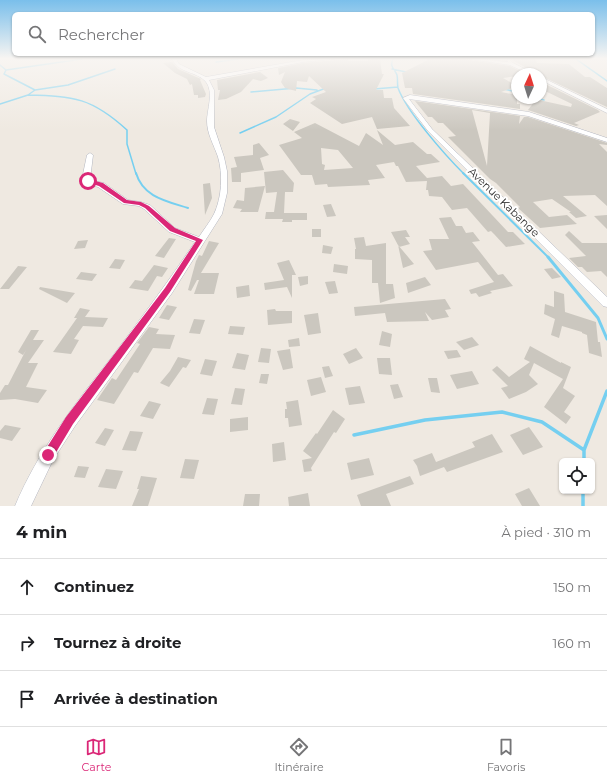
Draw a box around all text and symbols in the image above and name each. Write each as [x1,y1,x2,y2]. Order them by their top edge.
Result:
search box [12,12,595,56]
icon: search [26,23,48,45]
text: Rechercher [58,25,145,44]
north arrow [511,68,547,104]
street label: Avenue Kabange [465,164,543,240]
route start [79,172,97,190]
route end [39,446,57,464]
map controls [559,458,595,494]
button: locate [559,458,595,494]
text: 4 min [16,522,67,542]
text: À pied · 310 m [501,524,591,540]
icon: ahead [16,576,38,598]
text: Continuez [54,577,134,596]
text: 150 m [553,579,591,595]
icon: right [16,632,38,654]
text: Tournez à droite [54,633,182,652]
text: 160 m [553,635,591,651]
icon: arrive [16,688,38,710]
text: Arrivée à destination [54,689,218,708]
tab: Carte [82,736,111,774]
tab: Itinéraire [275,736,324,774]
tab: Favoris [487,736,525,774]

